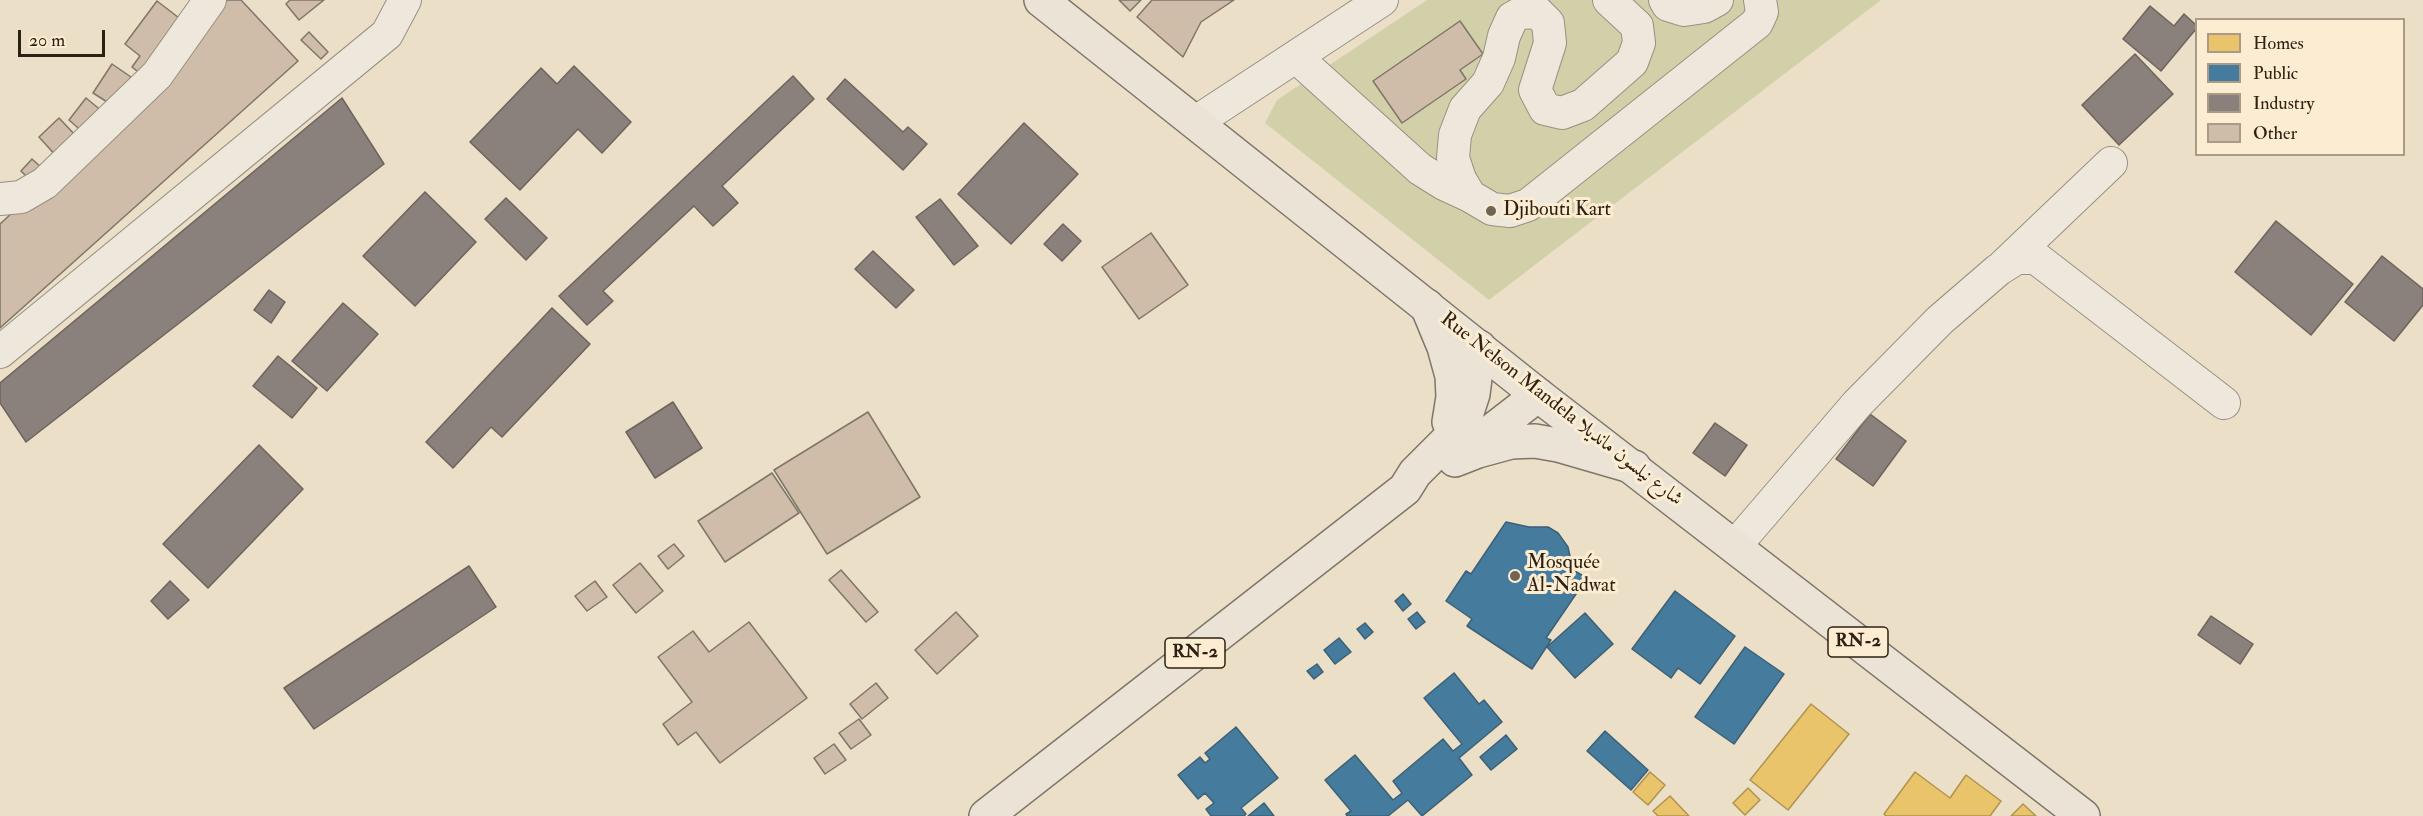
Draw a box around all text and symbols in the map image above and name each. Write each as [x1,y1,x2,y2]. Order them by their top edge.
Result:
scale bar [21,18,108,56]
legend [2195,18,2405,156]
text: 20 m [29,29,65,52]
text: Homes [2253,32,2304,55]
text: Public [2253,62,2298,85]
text: Industry [2253,92,2314,115]
text: Other [2253,122,2297,145]
place label: Djibouti Kart [1503,199,1611,223]
marker: Djibouti Kart [1484,204,1498,218]
street label: Rue Nelson Mandela شارع نيلسون مانديلا [1435,308,1687,512]
place label: Mosquée Al-Nadwat [1527,552,1616,599]
marker: Mosquée Al-Nadwat [1508,569,1522,583]
road number: RN-2 [1828,627,1888,657]
road number: RN-2 [1165,638,1225,668]

